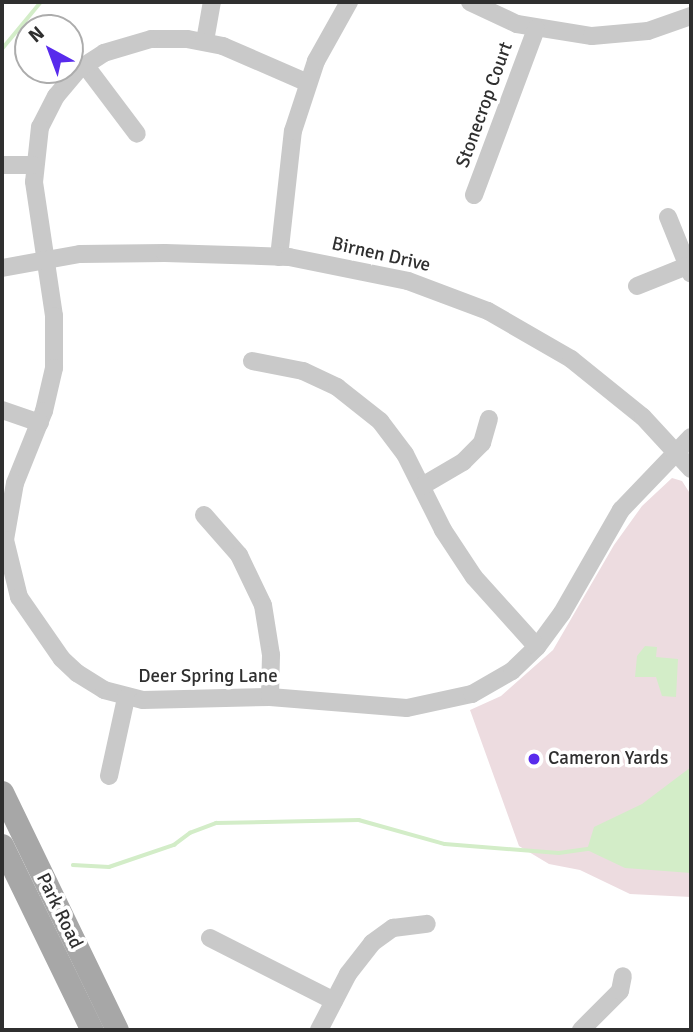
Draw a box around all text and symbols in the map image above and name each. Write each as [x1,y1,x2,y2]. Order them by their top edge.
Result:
north arrow [14,14,84,84]
text: N [24,21,49,48]
street label: Stonecrop Court [452,39,518,171]
street label: Birnen Drive [329,233,433,277]
street label: Deer Spring Lane [138,666,278,688]
place label: Cameron Yards [548,748,668,770]
marker: Cameron Yards [526,751,542,767]
street label: Park Road [31,869,87,953]

